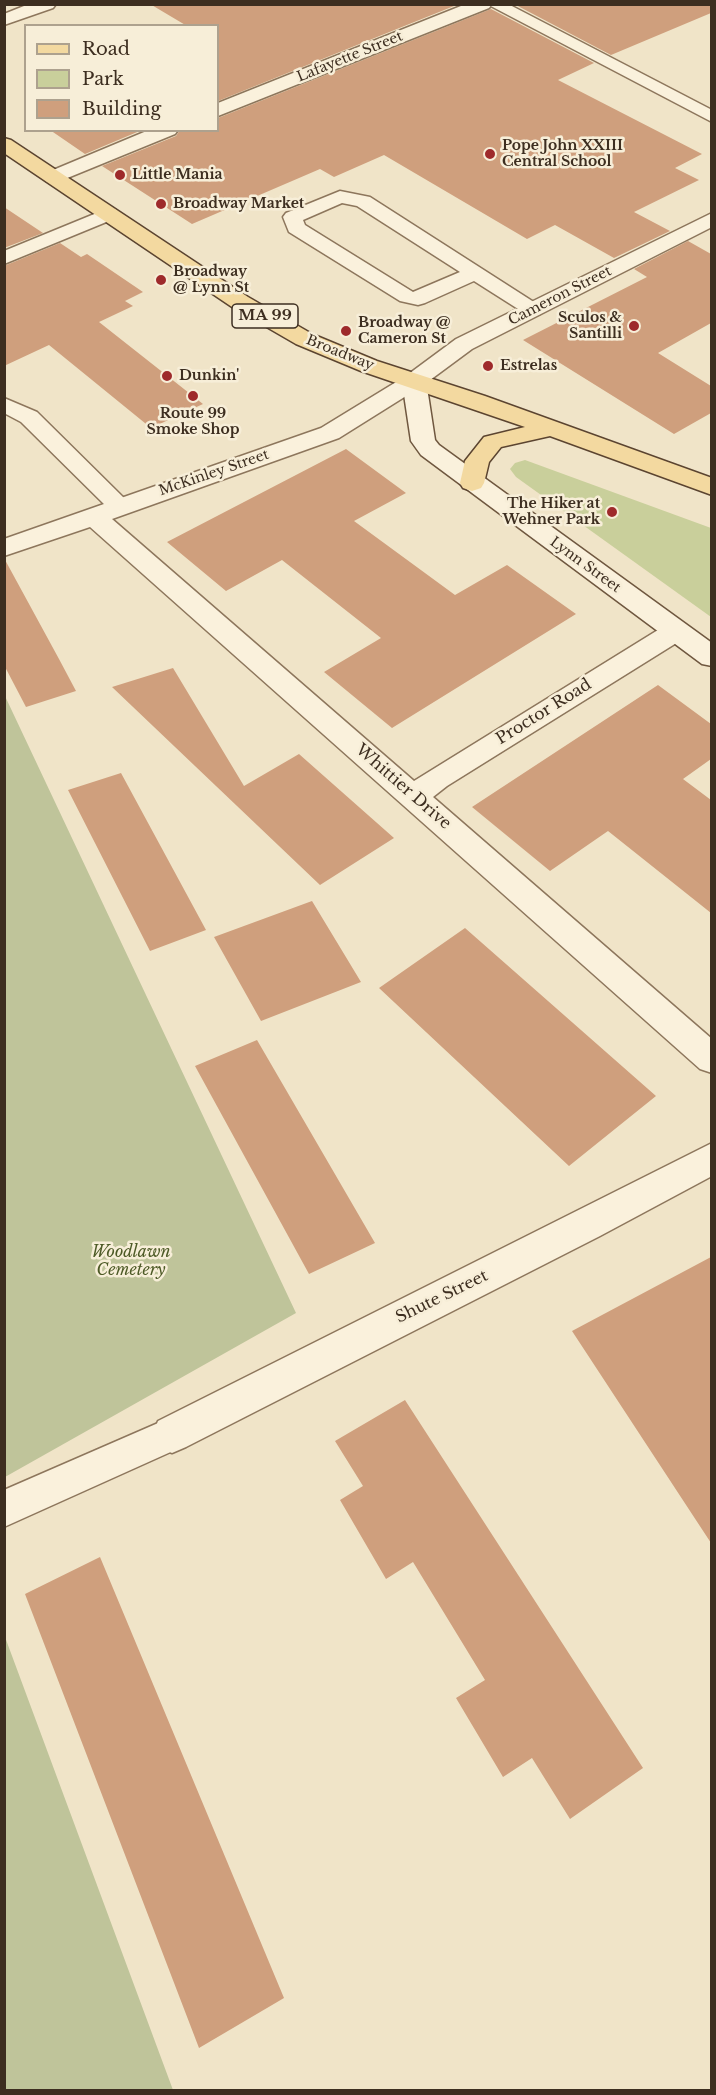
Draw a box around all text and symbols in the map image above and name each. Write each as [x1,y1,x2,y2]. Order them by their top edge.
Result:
legend [24,24,219,132]
street label: Lafayette Street [295,28,405,86]
text: Road [82,38,130,60]
text: Park [82,68,124,90]
text: Building [82,98,161,120]
place label: Pope John XXIII Central School [502,138,623,170]
marker: Pope John XXIII Central School [483,147,497,161]
place label: Little Mania [132,167,223,183]
marker: Little Mania [113,168,127,182]
place label: Broadway Market [173,196,304,212]
marker: Broadway Market [154,197,168,211]
street label: Cameron Street [506,263,614,329]
place label: Broadway @ Lynn St [173,264,249,296]
marker: Broadway @ Lynn St [154,273,168,287]
road number: MA 99 [232,304,298,328]
place label: Sculos & Santilli [558,310,622,342]
place label: Broadway @ Cameron St [358,315,451,348]
marker: Sculos & Santilli [627,319,641,333]
marker: Broadway @ Cameron St [339,324,353,338]
street label: Broadway [304,332,376,374]
place label: Estrelas [500,358,557,374]
marker: Estrelas [481,359,495,373]
place label: Dunkin' [179,368,239,384]
marker: Dunkin' [160,369,174,383]
marker: Route 99 Smoke Shop [186,389,200,403]
place label: Route 99 Smoke Shop [146,406,240,438]
street label: McKinley Street [157,446,271,500]
place label: The Hiker at Wehner Park [502,496,600,528]
marker: The Hiker at Wehner Park [605,505,619,519]
street label: Lynn Street [546,534,624,596]
street label: Proctor Road [493,675,595,749]
street label: Whittier Drive [351,740,455,834]
park label: Woodlawn Cemetery [91,1242,171,1280]
street label: Shute Street [393,1266,491,1328]

